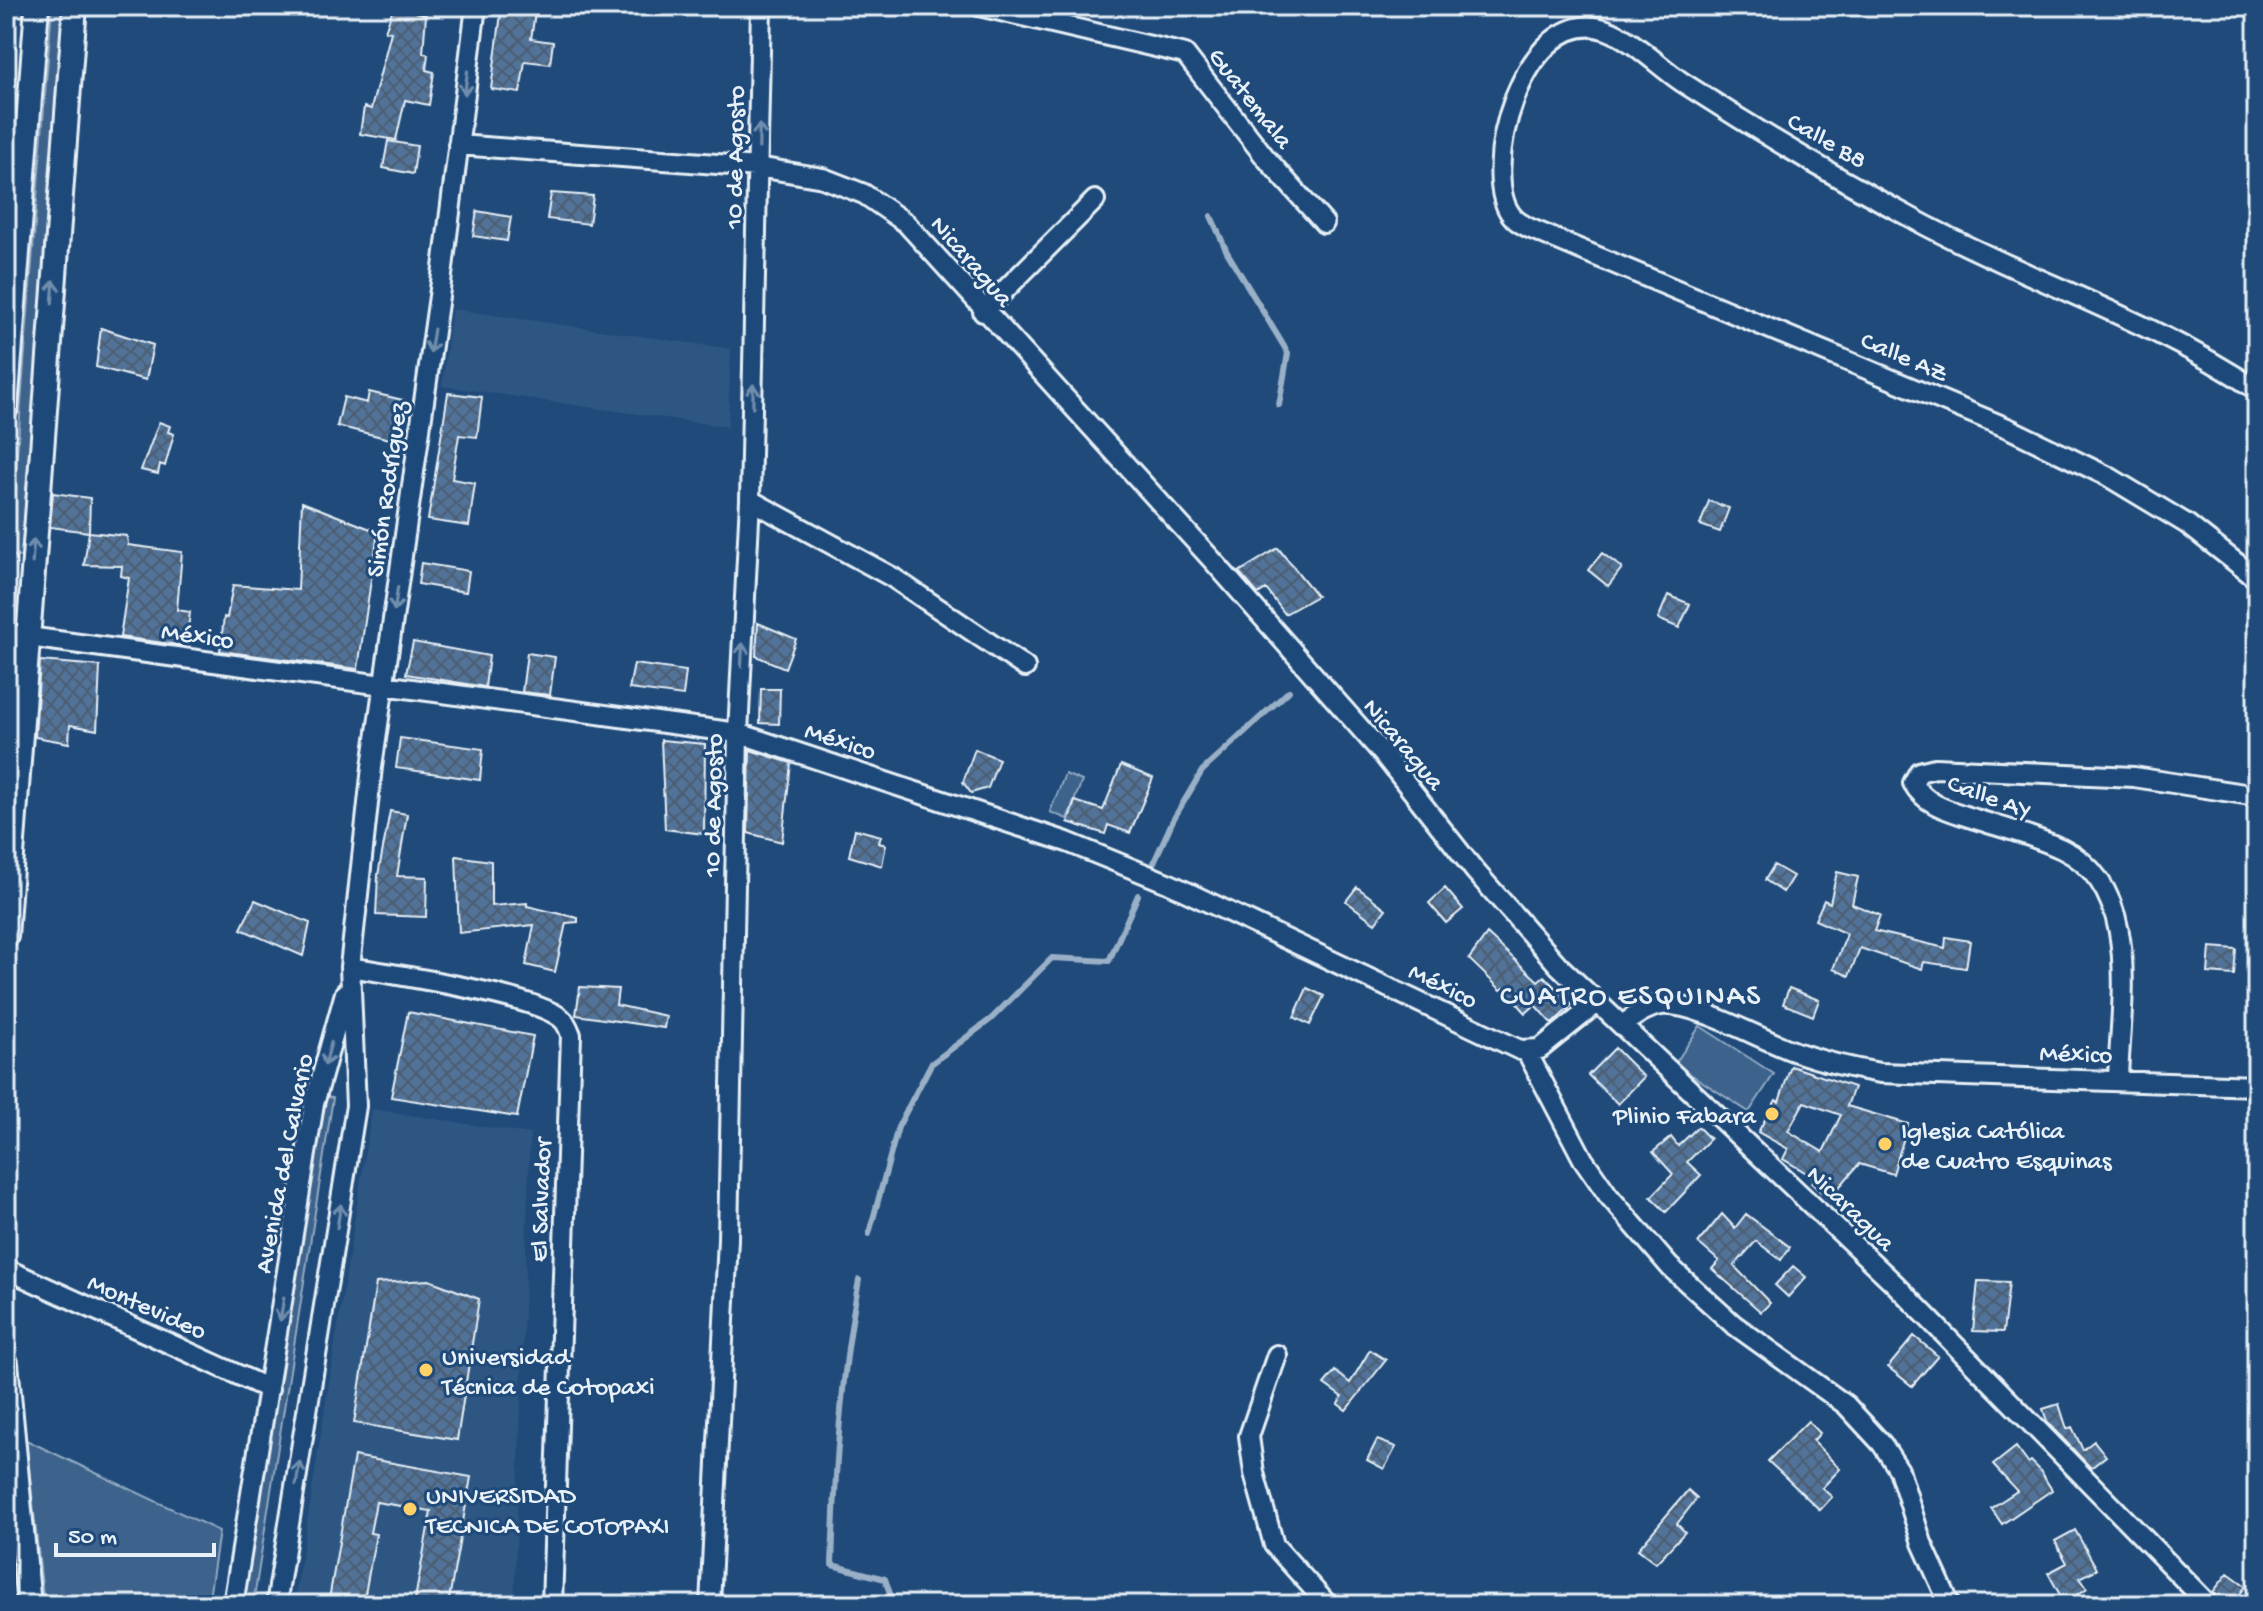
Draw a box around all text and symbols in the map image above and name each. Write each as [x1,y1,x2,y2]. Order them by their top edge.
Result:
street label: Guatemala [1199,43,1299,158]
one-way arrow [458,70,473,95]
street label: 10 de Agosto [721,85,754,230]
street label: Calle B8 [1780,108,1871,178]
one-way arrow [751,123,767,150]
street label: Nicaragua [922,211,1019,316]
one-way arrow [46,279,61,306]
street label: Calle AZ [1855,327,1953,392]
one-way arrow [424,328,439,353]
one-way arrow [745,383,761,410]
street label: Simón Rodríguez [362,398,417,580]
one-way arrow [26,538,41,565]
one-way arrow [388,585,403,611]
street label: México [159,618,236,659]
one-way arrow [735,642,750,669]
street label: Nicaragua [1354,693,1450,800]
street label: México [800,717,879,769]
street label: 10 de Agosto [699,733,732,878]
street label: Calle AY [1942,770,2035,829]
street label: México [1402,958,1482,1018]
district label: CUATRO ESQUINAS [1500,981,1762,1016]
one-way arrow [320,1040,335,1066]
street label: México [2039,1040,2113,1073]
street label: Avenida del Calvario [250,1051,323,1276]
place label: Plinio Fabara [1612,1103,1758,1134]
marker: Plinio Fabara [1763,1105,1781,1123]
place label: Iglesia Católica de Cuatro Esquinas [1901,1118,2113,1179]
street label: El Salvador [526,1135,561,1263]
marker: Iglesia Católica de Cuatro Esquinas [1876,1135,1894,1153]
street label: Nicaragua [1798,1161,1901,1261]
one-way arrow [332,1204,347,1229]
street label: Montevideo [82,1269,211,1349]
one-way arrow [273,1296,288,1322]
place label: Universidad Técnica de Cotopaxi [440,1344,655,1405]
marker: Universidad Técnica de Cotopaxi [417,1361,435,1379]
one-way arrow [291,1461,306,1486]
place label: UNIVERSIDAD TECNICA DE COTOPAXI [424,1483,670,1544]
marker: UNIVERSIDAD TECNICA DE COTOPAXI [401,1500,419,1518]
scale bar [56,1507,214,1557]
text: 50 m [68,1524,117,1553]

